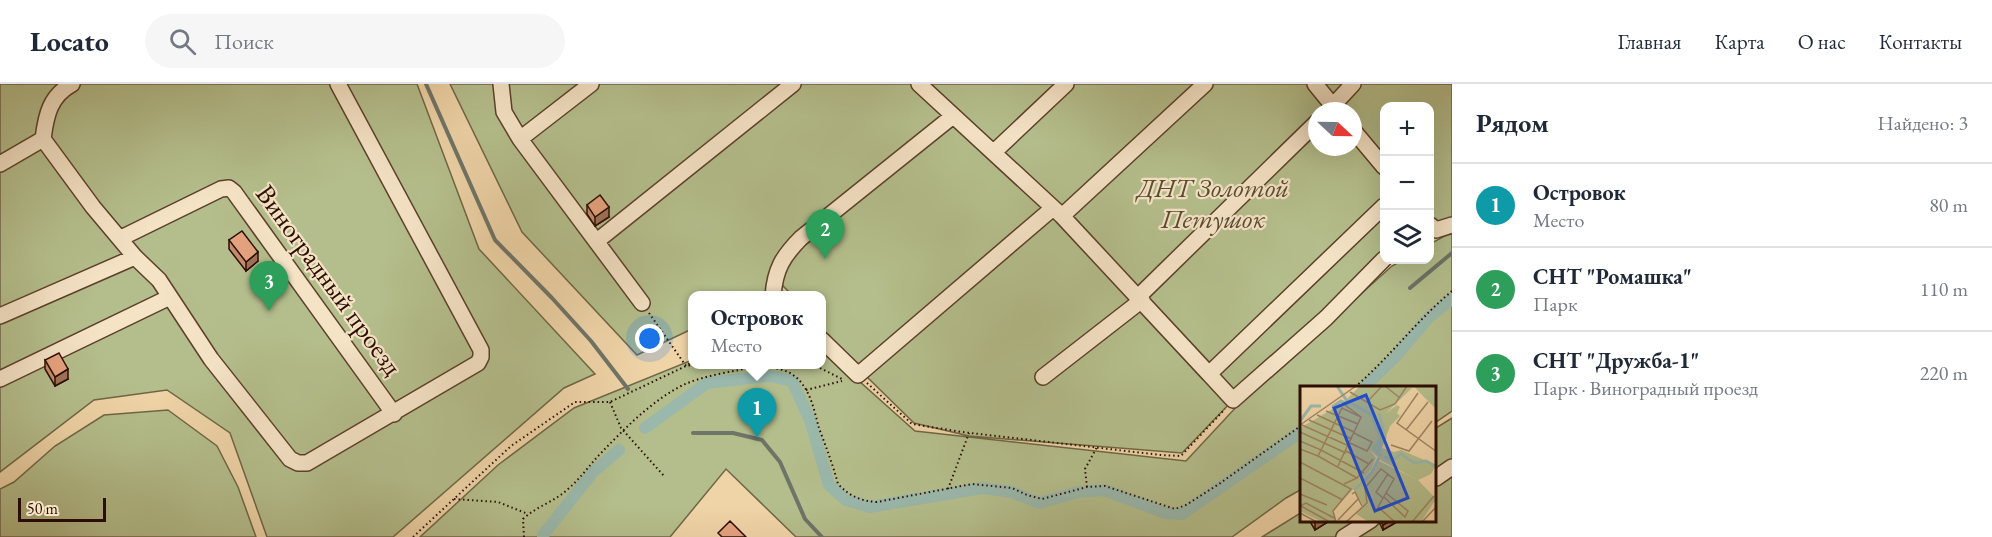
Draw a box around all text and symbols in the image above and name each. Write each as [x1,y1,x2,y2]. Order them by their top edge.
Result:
search box [145,14,565,68]
text: Locato [30,23,109,59]
icon: search [166,25,199,58]
text: Поиск [214,27,274,56]
text: Главная [1617,28,1681,55]
text: Карта [1714,28,1765,55]
text: О нас [1798,28,1846,55]
text: Контакты [1879,28,1962,55]
north arrow [1308,102,1362,156]
map controls [1380,102,1434,264]
button: + [1380,102,1434,156]
text: Рядом [1476,106,1549,140]
text: Найдено: 3 [1877,110,1968,136]
button: − [1380,156,1434,210]
park label: ДНТ Золотой Петушок [1135,170,1289,236]
street label: Виноградный проезд [248,177,410,382]
text: Островок [1533,178,1626,207]
text: 1 [1490,192,1501,218]
text: 80 m [1929,192,1968,218]
text: Место [1533,207,1584,233]
pin: 2 [806,210,844,259]
button: layers [1380,210,1434,264]
pin: 3 [250,262,288,311]
text: СНТ "Ромашка" [1533,262,1692,291]
text: 2 [1490,276,1501,302]
text: 110 m [1920,276,1968,302]
popup [688,291,826,369]
text: Парк [1533,291,1577,317]
text: Островок [711,303,803,332]
your location [635,324,664,353]
text: Место [711,332,762,358]
text: СНТ "Дружба-1" [1533,346,1699,375]
text: 3 [1490,360,1501,386]
text: 220 m [1920,360,1968,386]
text: Парк · Виноградный проезд [1533,375,1758,401]
inset map [1300,386,1437,522]
pin: 1 [738,388,777,438]
scale bar [18,495,106,522]
text: 50 m [27,498,58,519]

